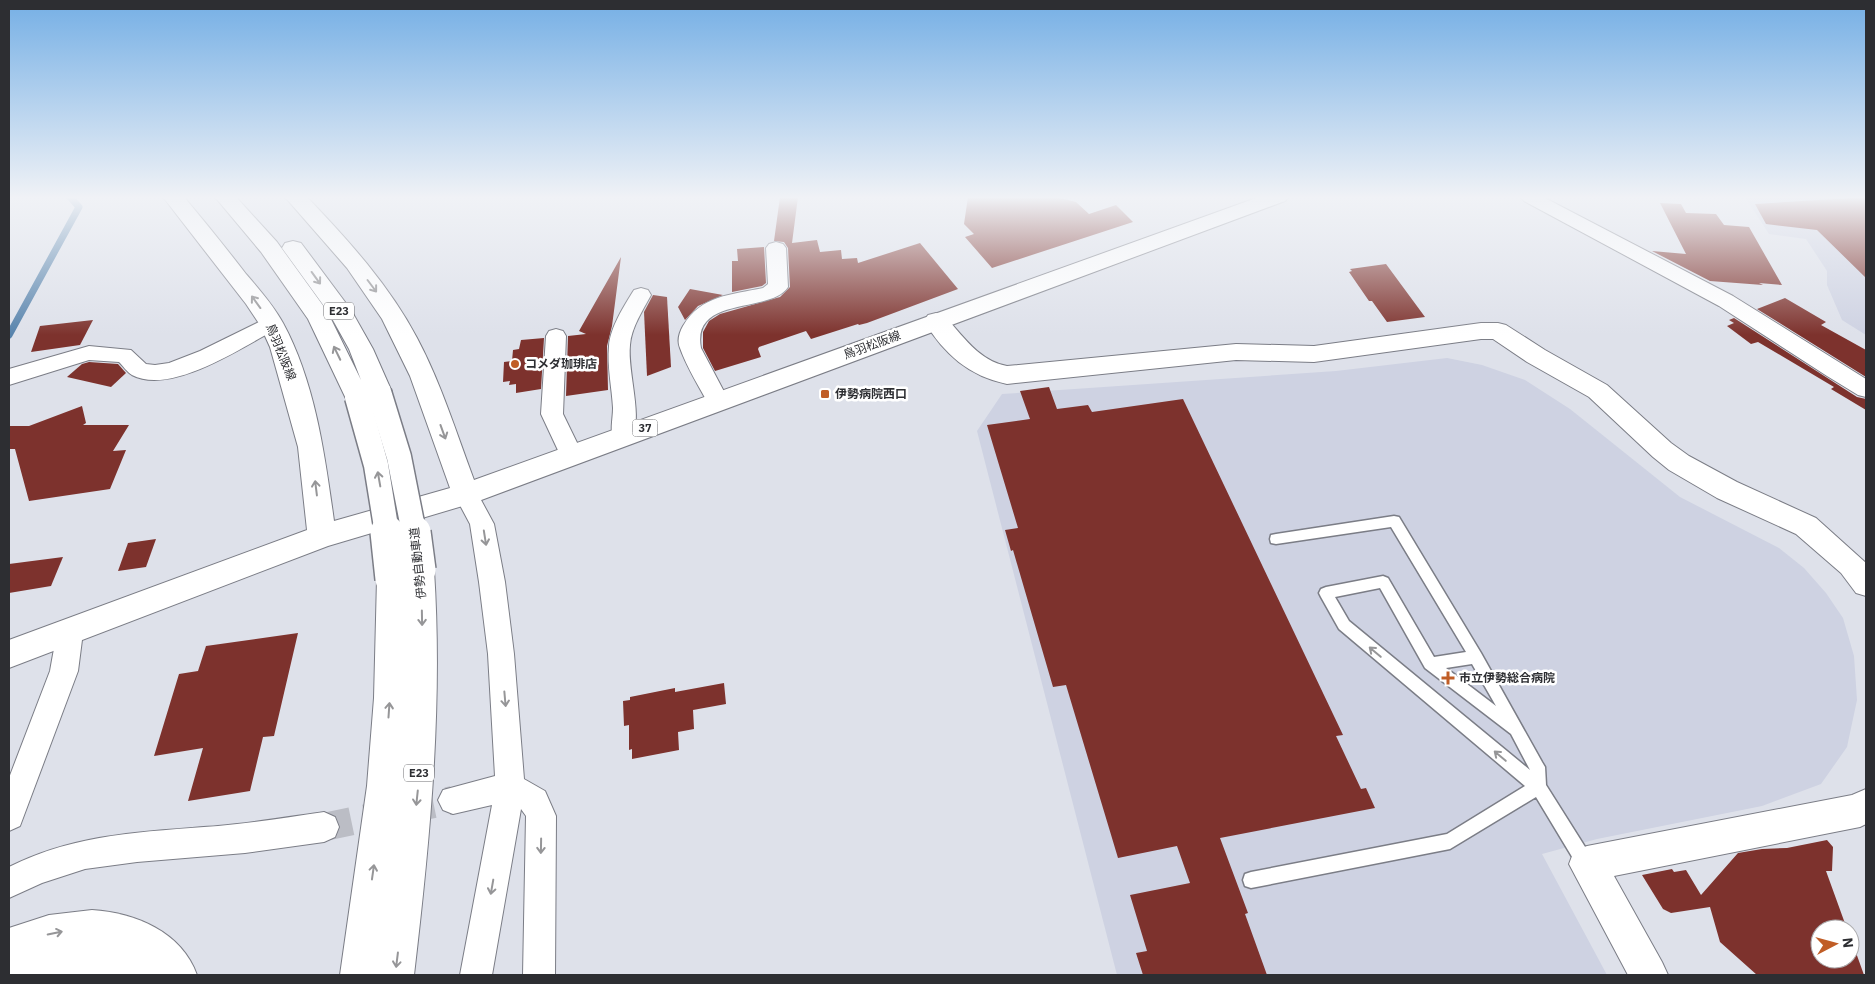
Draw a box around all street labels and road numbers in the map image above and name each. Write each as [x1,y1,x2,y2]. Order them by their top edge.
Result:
road number: E23 [324,302,354,320]
street label: 鳥羽松阪線 [263,321,300,382]
street label: 鳥羽松阪線 [841,327,903,362]
road number: 37 [632,419,658,436]
street label: 伊勢自動車道 [406,526,429,600]
road number: E23 [404,764,434,781]

